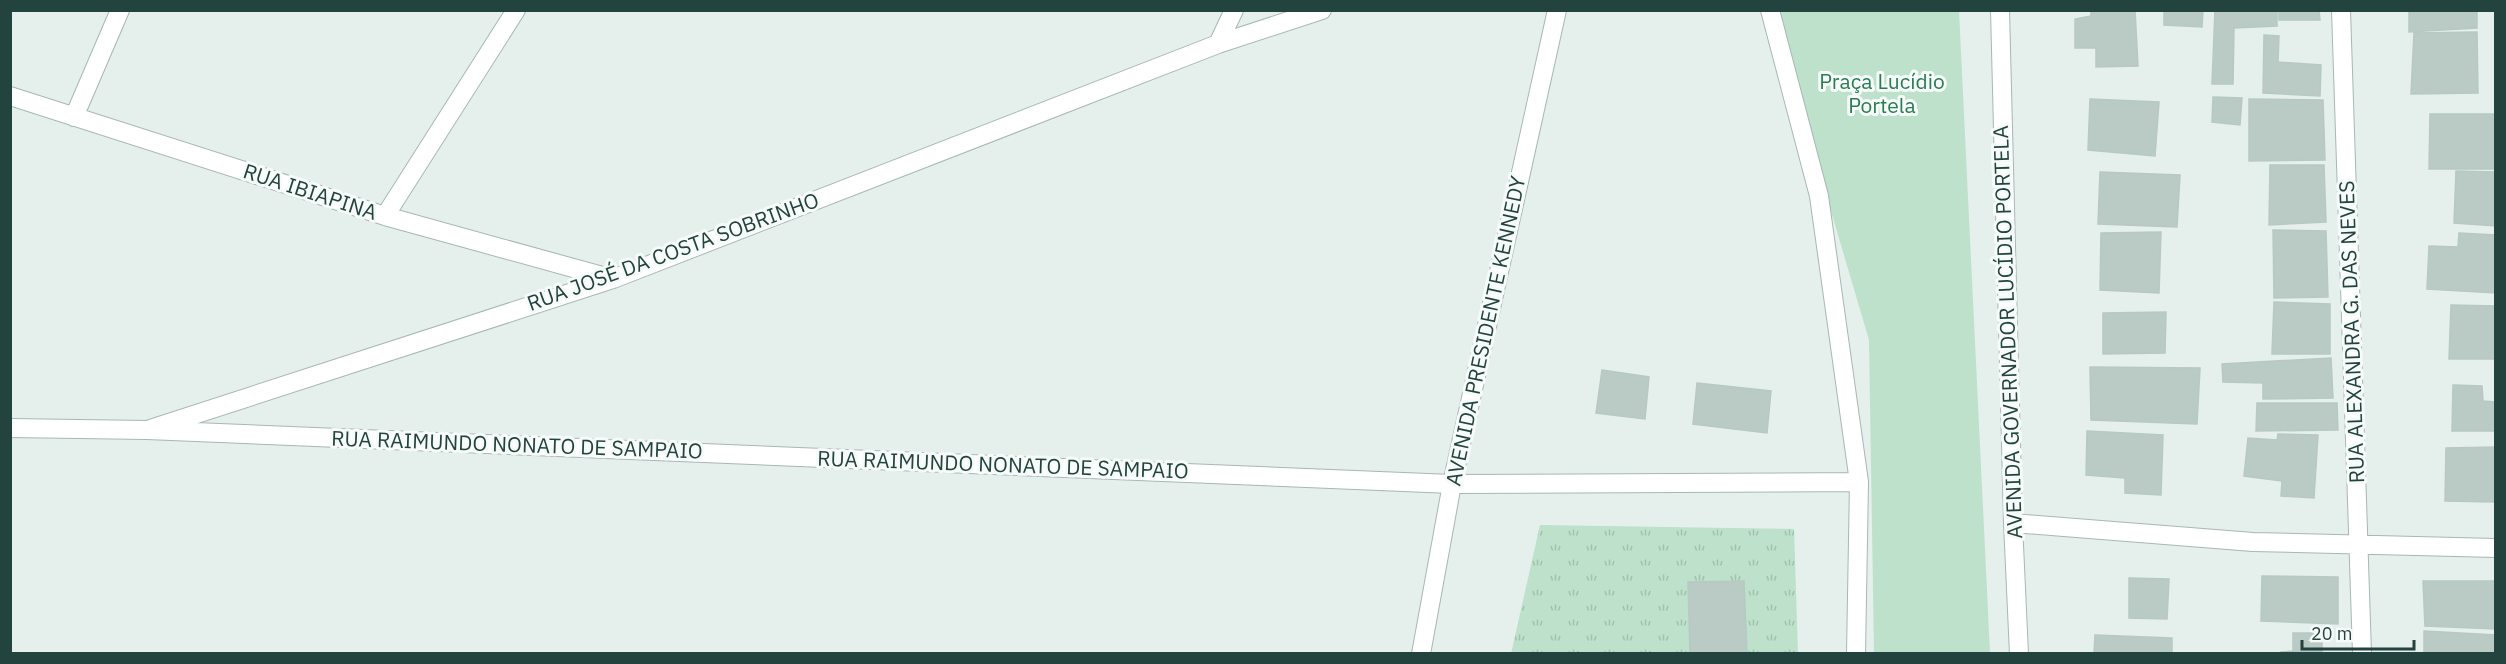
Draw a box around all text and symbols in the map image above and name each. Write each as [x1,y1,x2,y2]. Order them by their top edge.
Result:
park label: Praça Lucídio Portela [1819,67,1945,119]
street label: AVENIDA GOVERNADOR LUCÍDIO PORTELA [1986,125,2028,539]
street label: RUA IBIAPINA [240,156,381,226]
street label: AVENIDA PRESIDENTE KENNEDY [1438,173,1532,488]
street label: RUA ALEXANDRA G. DAS NEVES [2332,180,2370,484]
street label: RUA JOSÉ DA COSTA SOBRINHO [523,185,822,317]
street label: RUA RAIMUNDO NONATO DE SAMPAIO [331,424,703,464]
street label: RUA RAIMUNDO NONATO DE SAMPAIO [817,444,1189,484]
scale bar [2302,613,2414,651]
text: 20 m [2311,622,2353,645]

